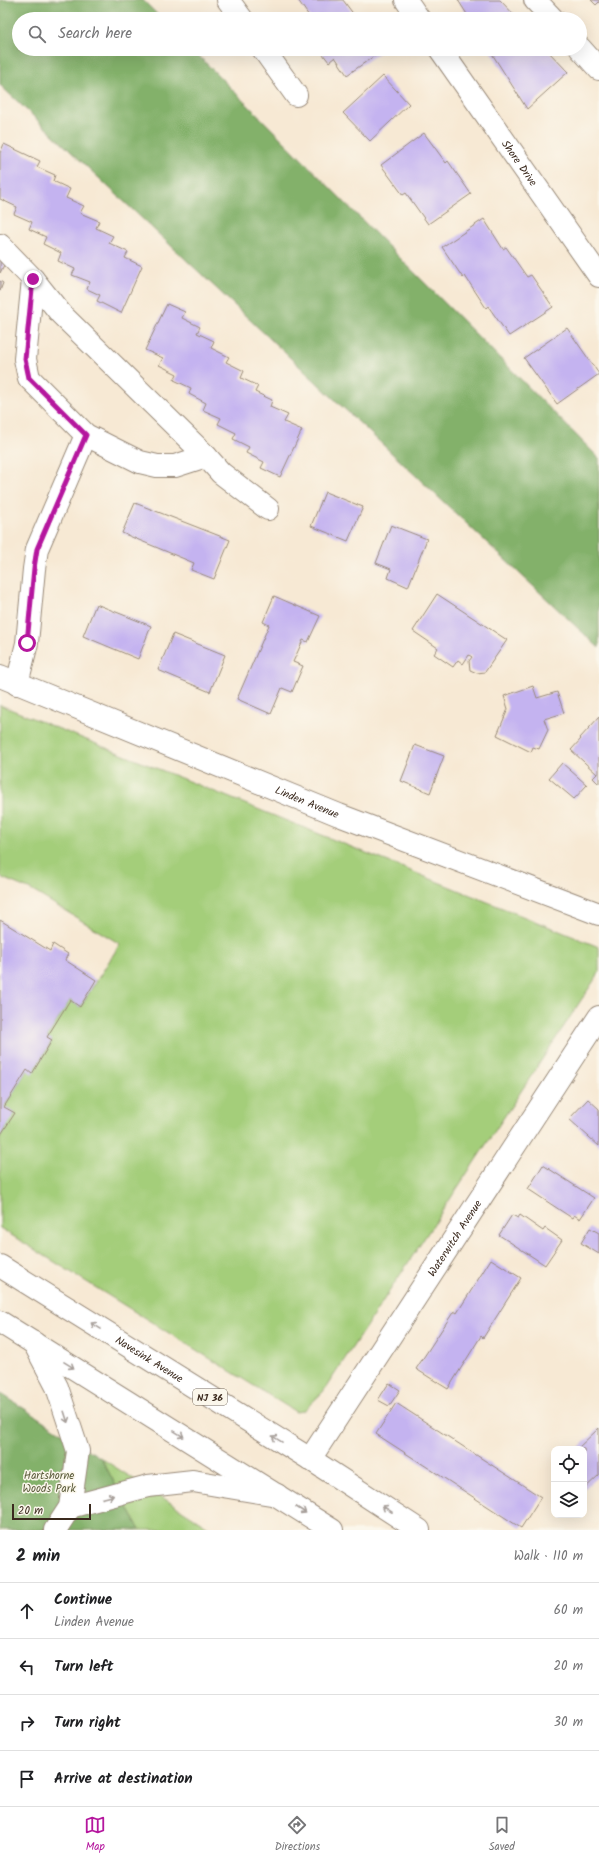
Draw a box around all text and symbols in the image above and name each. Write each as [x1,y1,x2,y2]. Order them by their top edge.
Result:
search box [12,12,587,56]
text: Search here [58,22,132,46]
icon: search [26,23,48,45]
street label: Shore Drive [496,137,541,190]
route end [24,270,42,288]
route start [18,634,36,652]
street label: Linden Avenue [272,782,342,824]
street label: Waterwitch Avenue [424,1197,487,1281]
one-way arrow [90,1321,102,1329]
street label: Navesink Avenue [111,1332,187,1388]
one-way arrow [63,1361,74,1369]
road number: NJ 36 [193,1389,227,1405]
one-way arrow [63,1411,71,1423]
one-way arrow [173,1430,184,1438]
one-way arrow [271,1434,283,1442]
map controls [551,1446,587,1518]
button: locate [551,1446,587,1482]
park label: Hartshorne Woods Park [22,1467,76,1498]
button: layers [551,1482,587,1518]
one-way arrow [101,1493,114,1500]
scale bar [12,1502,91,1521]
text: 20 m [18,1502,43,1520]
one-way arrow [382,1505,393,1513]
one-way arrow [295,1506,306,1514]
text: 2 min [16,1543,60,1570]
text: Walk · 110 m [514,1546,583,1567]
text: Continue [54,1588,112,1612]
icon: ahead [16,1600,38,1622]
text: 60 m [554,1600,583,1621]
text: Linden Avenue [54,1612,134,1633]
text: Turn left [54,1655,114,1679]
icon: left [16,1656,38,1678]
text: 20 m [553,1656,583,1677]
text: Turn right [54,1711,121,1735]
icon: right [16,1712,38,1734]
text: 30 m [554,1712,583,1733]
text: Arrive at destination [54,1767,193,1791]
icon: arrive [16,1768,38,1790]
tab: Map [84,1814,106,1856]
tab: Directions [275,1814,320,1856]
tab: Saved [489,1814,515,1856]

